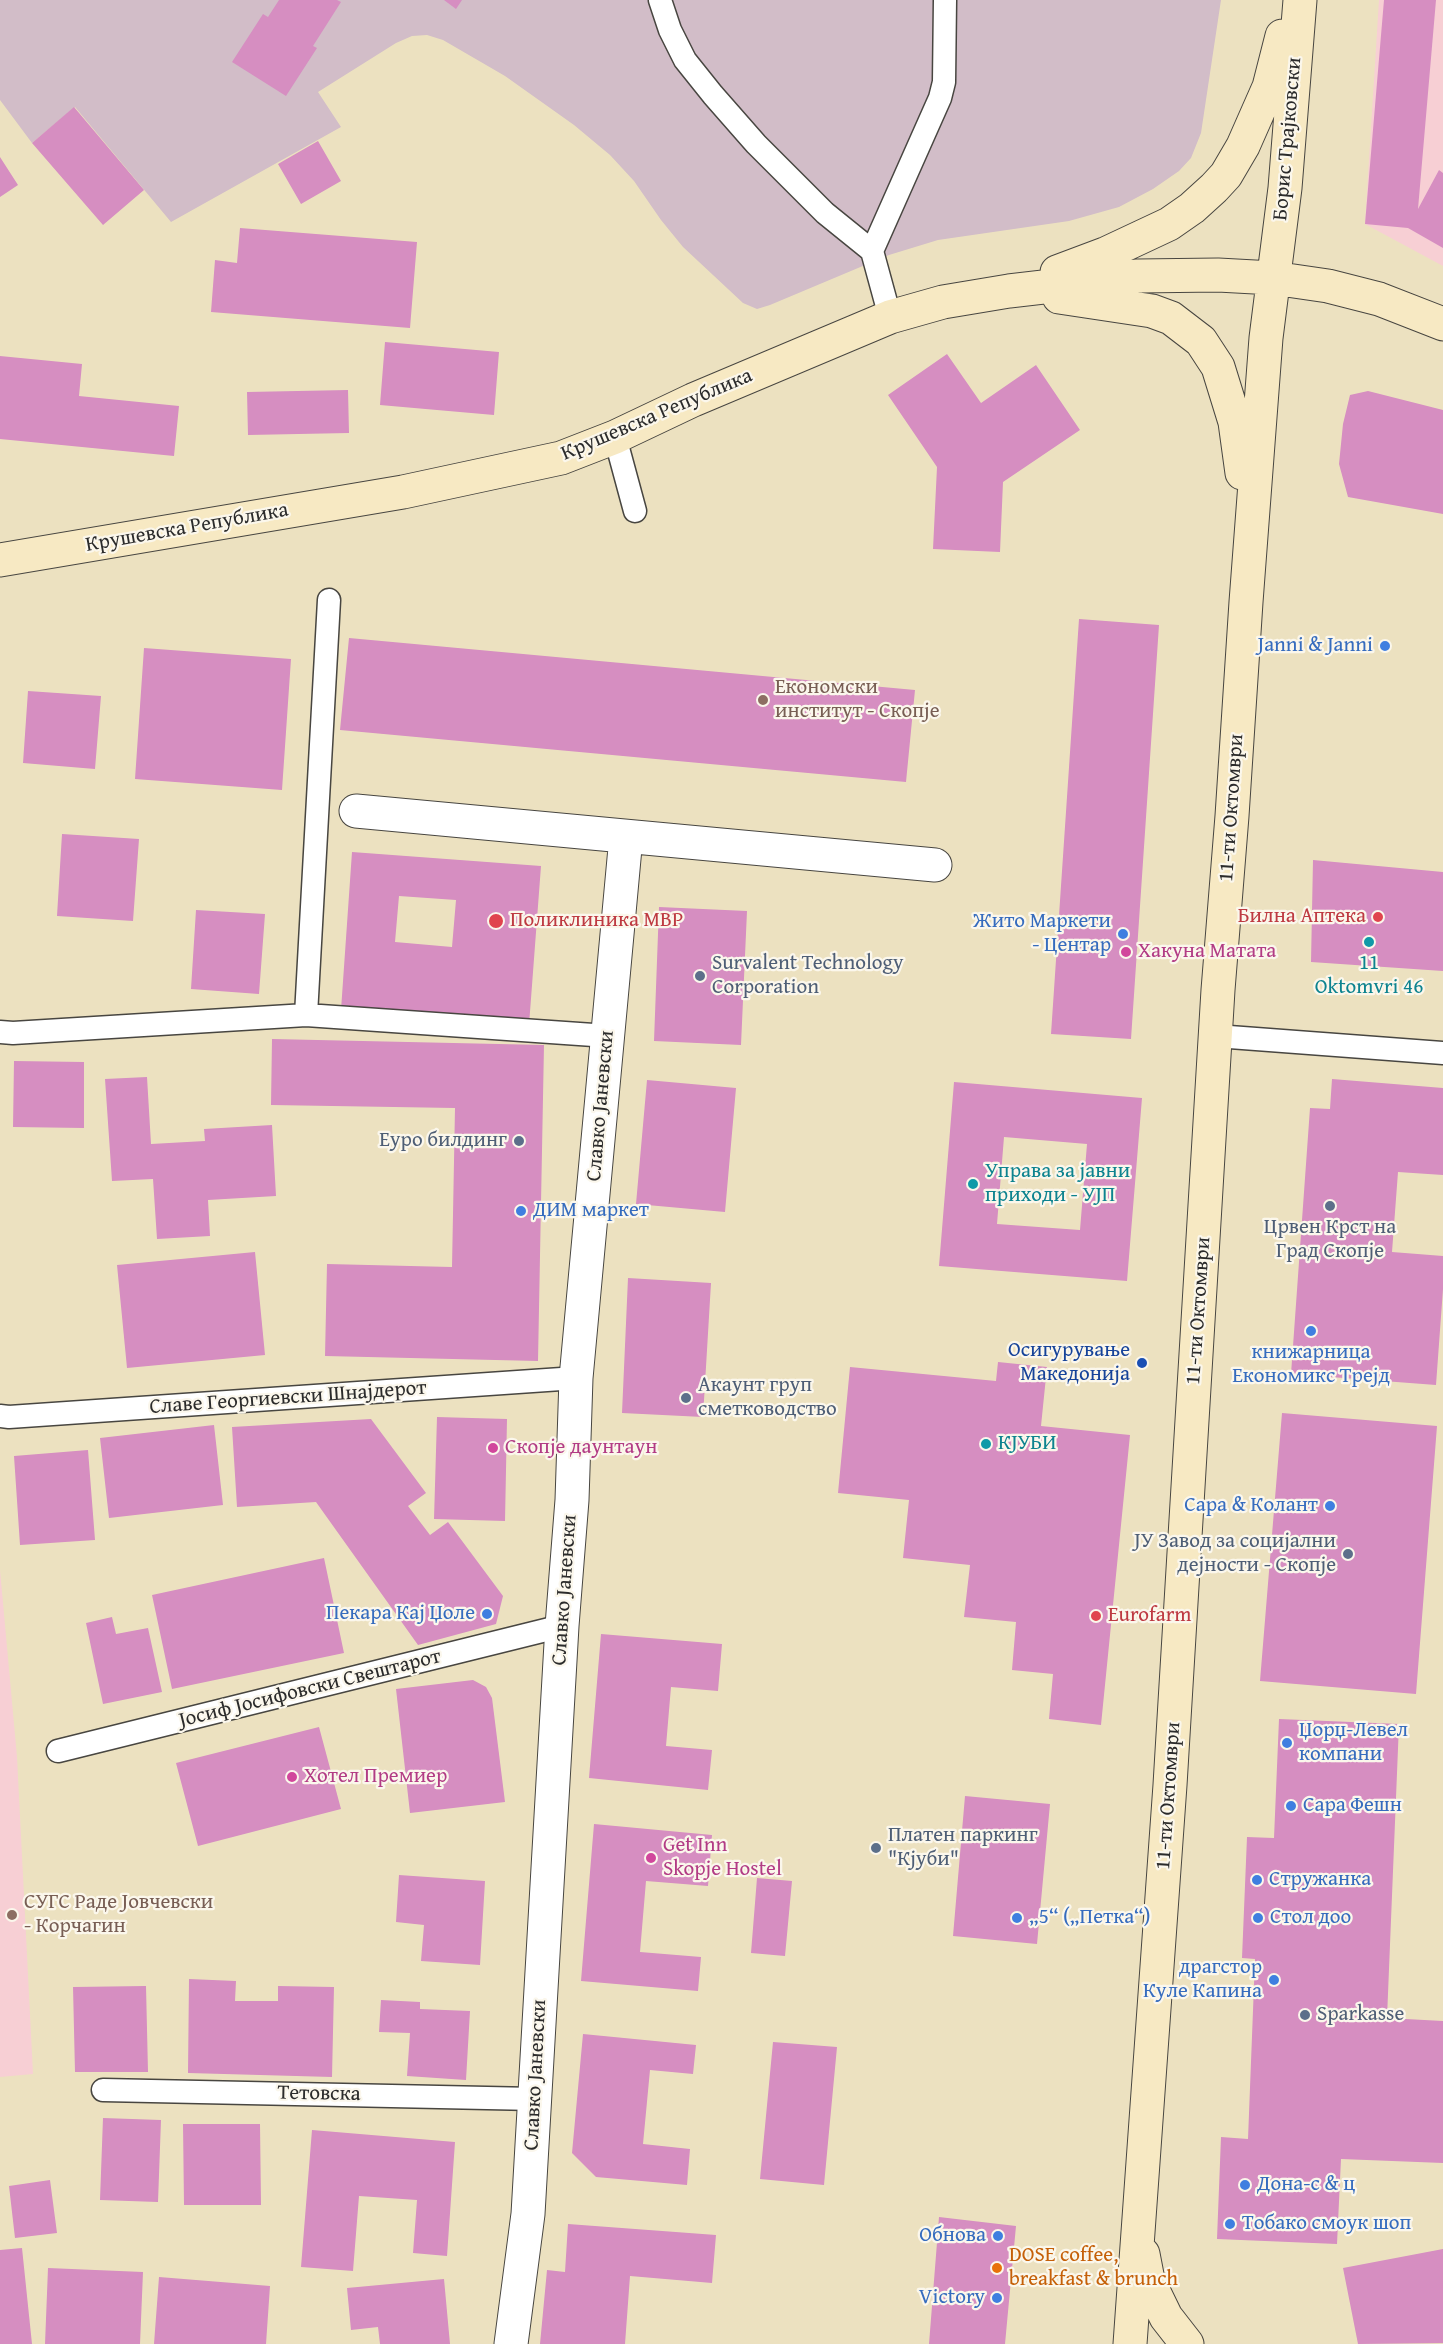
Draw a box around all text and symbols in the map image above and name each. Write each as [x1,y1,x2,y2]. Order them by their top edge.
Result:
street label: Борис Трајковски [1268,56,1308,222]
street label: Крушевска Република [558,363,756,467]
street label: Крушевска Република [84,498,290,558]
place label: Janni & Janni [1258,633,1373,659]
marker: Janni & Janni [1378,639,1392,653]
place label: Економски институт - Скопје [775,675,940,725]
marker: Економски институт - Скопје [756,693,770,707]
street label: 11-ти Октомври [1214,733,1250,883]
place label: Билна Аптека [1238,904,1366,930]
place label: Поликлиника МВР [510,908,683,934]
place label: Жито Маркети - Центар [973,909,1111,959]
marker: Билна Аптека [1371,910,1385,924]
marker: Поликлиника МВР [487,912,505,930]
marker: Жито Маркети - Центар [1116,927,1130,941]
marker: 11 Oktomvri 46 [1362,935,1376,949]
place label: Хакуна Матата [1138,939,1276,965]
marker: Хакуна Матата [1119,945,1133,959]
place label: Survalent Technology Corporation [712,951,903,1001]
place label: 11 Oktomvri 46 [1315,951,1423,1001]
marker: Survalent Technology Corporation [693,969,707,983]
street label: Славко Јаневски [582,1030,620,1182]
place label: Еуро билдинг [379,1128,507,1154]
marker: Еуро билдинг [512,1134,526,1148]
place label: Управа за јавни приходи - УЈП [985,1159,1130,1209]
marker: Управа за јавни приходи - УЈП [966,1177,980,1191]
place label: ДИМ маркет [533,1198,649,1224]
marker: Црвен Крст на Град Скопје [1323,1199,1337,1213]
marker: ДИМ маркет [514,1204,528,1218]
place label: Црвен Крст на Град Скопје [1264,1215,1396,1265]
street label: 11-ти Октомври [1181,1236,1217,1386]
marker: книжарница Економикс Трејд [1304,1324,1318,1338]
place label: Осигурување Македонија [1008,1338,1130,1388]
place label: книжарница Економикс Трејд [1232,1340,1390,1390]
marker: Осигурување Македонија [1135,1356,1149,1370]
place label: Акаунт груп сметководство [698,1373,837,1423]
street label: Славе Георгиевски Шнајдерот [149,1376,427,1420]
marker: Акаунт груп сметководство [679,1391,693,1405]
place label: КЈУБИ [998,1431,1056,1457]
place label: Скопје даунтаун [505,1435,657,1461]
marker: КЈУБИ [979,1437,993,1451]
marker: Скопје даунтаун [486,1441,500,1455]
place label: Сара & Колант [1184,1493,1318,1519]
marker: Сара & Колант [1323,1499,1337,1513]
street label: Славко Јаневски [547,1514,583,1666]
place label: ЈУ Завод за социјални дејности - Скопје [1134,1529,1336,1579]
marker: ЈУ Завод за социјални дејности - Скопје [1341,1547,1355,1561]
place label: Пекара Кај Џоле [326,1601,475,1627]
place label: Eurofarm [1108,1603,1192,1629]
marker: Пекара Кај Џоле [480,1607,494,1621]
marker: Eurofarm [1089,1609,1103,1623]
street label: Јосиф Јосифовски Свештарот [176,1644,444,1734]
place label: Џорџ-Левел компани [1299,1718,1408,1768]
street label: 11-ти Октомври [1151,1721,1187,1871]
marker: Џорџ-Левел компани [1280,1736,1294,1750]
place label: Хотел Премиер [304,1764,447,1790]
marker: Хотел Премиер [285,1770,299,1784]
place label: Сара Фешн [1303,1793,1402,1819]
marker: Сара Фешн [1284,1799,1298,1813]
place label: Платен паркинг "Кјуби" [888,1823,1038,1873]
place label: Get Inn Skopje Hostel [663,1833,782,1883]
marker: Платен паркинг "Кјуби" [869,1841,883,1855]
marker: Get Inn Skopje Hostel [644,1851,658,1865]
place label: Стружанка [1269,1867,1371,1893]
marker: Стружанка [1250,1873,1264,1887]
place label: СУГС Раде Јовчевски - Корчагин [24,1890,213,1940]
place label: „5“ („Петка“) [1029,1905,1150,1931]
place label: Стол доо [1270,1905,1351,1931]
marker: СУГС Раде Јовчевски - Корчагин [5,1908,19,1922]
marker: „5“ („Петка“) [1010,1911,1024,1925]
marker: Стол доо [1251,1911,1265,1925]
place label: драгстор Куле Капина [1143,1955,1262,2005]
marker: драгстор Куле Капина [1267,1973,1281,1987]
street label: Славко Јаневски [519,1999,553,2151]
place label: Sparkasse [1317,2002,1404,2028]
marker: Sparkasse [1298,2008,1312,2022]
street label: Тетовска [277,2081,361,2107]
place label: Дона-с & ц [1257,2172,1355,2198]
marker: Дона-с & ц [1238,2178,1252,2192]
place label: Тобако смоук шоп [1242,2211,1411,2237]
marker: Тобако смоук шоп [1223,2217,1237,2231]
place label: Обнова [919,2223,986,2249]
marker: Обнова [991,2229,1005,2243]
place label: DOSE coffee, breakfast & brunch [1009,2243,1178,2293]
marker: DOSE coffee, breakfast & brunch [990,2261,1004,2275]
place label: Victory [919,2285,985,2311]
marker: Victory [990,2291,1004,2305]

